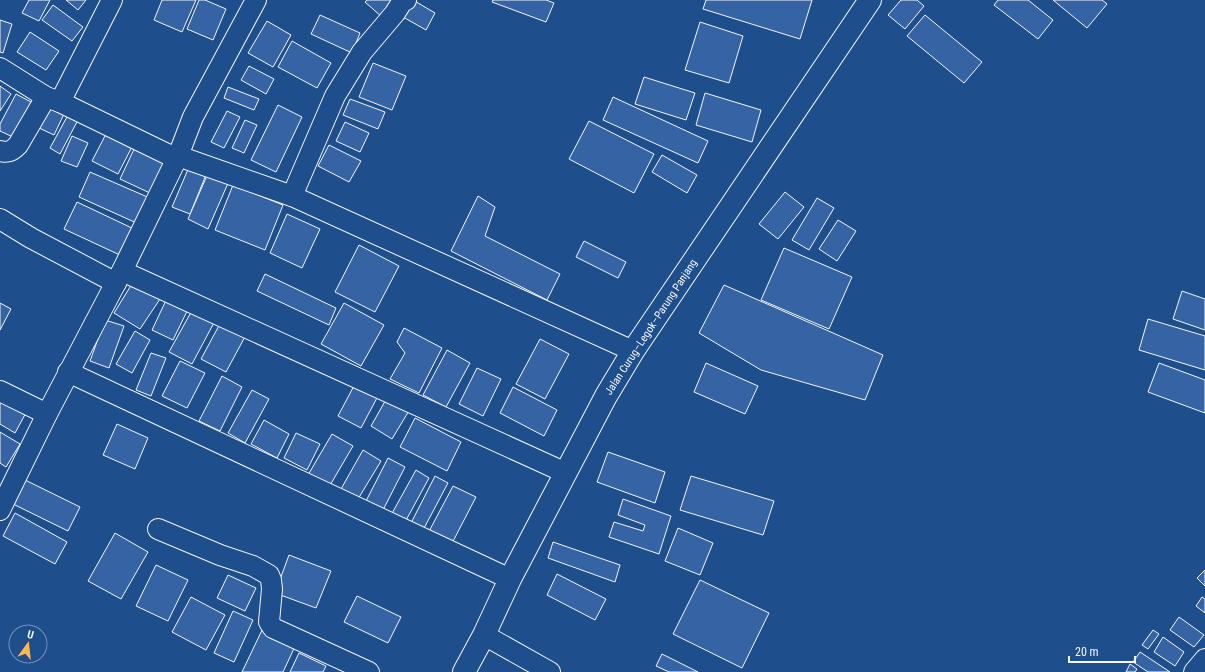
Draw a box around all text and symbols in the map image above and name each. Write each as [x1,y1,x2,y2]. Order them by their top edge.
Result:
street label: Jalan Curug–Legok–Parung Panjang [602,257,700,397]
north arrow [8,624,48,664]
text: U [26,628,35,642]
scale bar [1069,638,1135,664]
text: 20 m [1075,645,1099,659]

